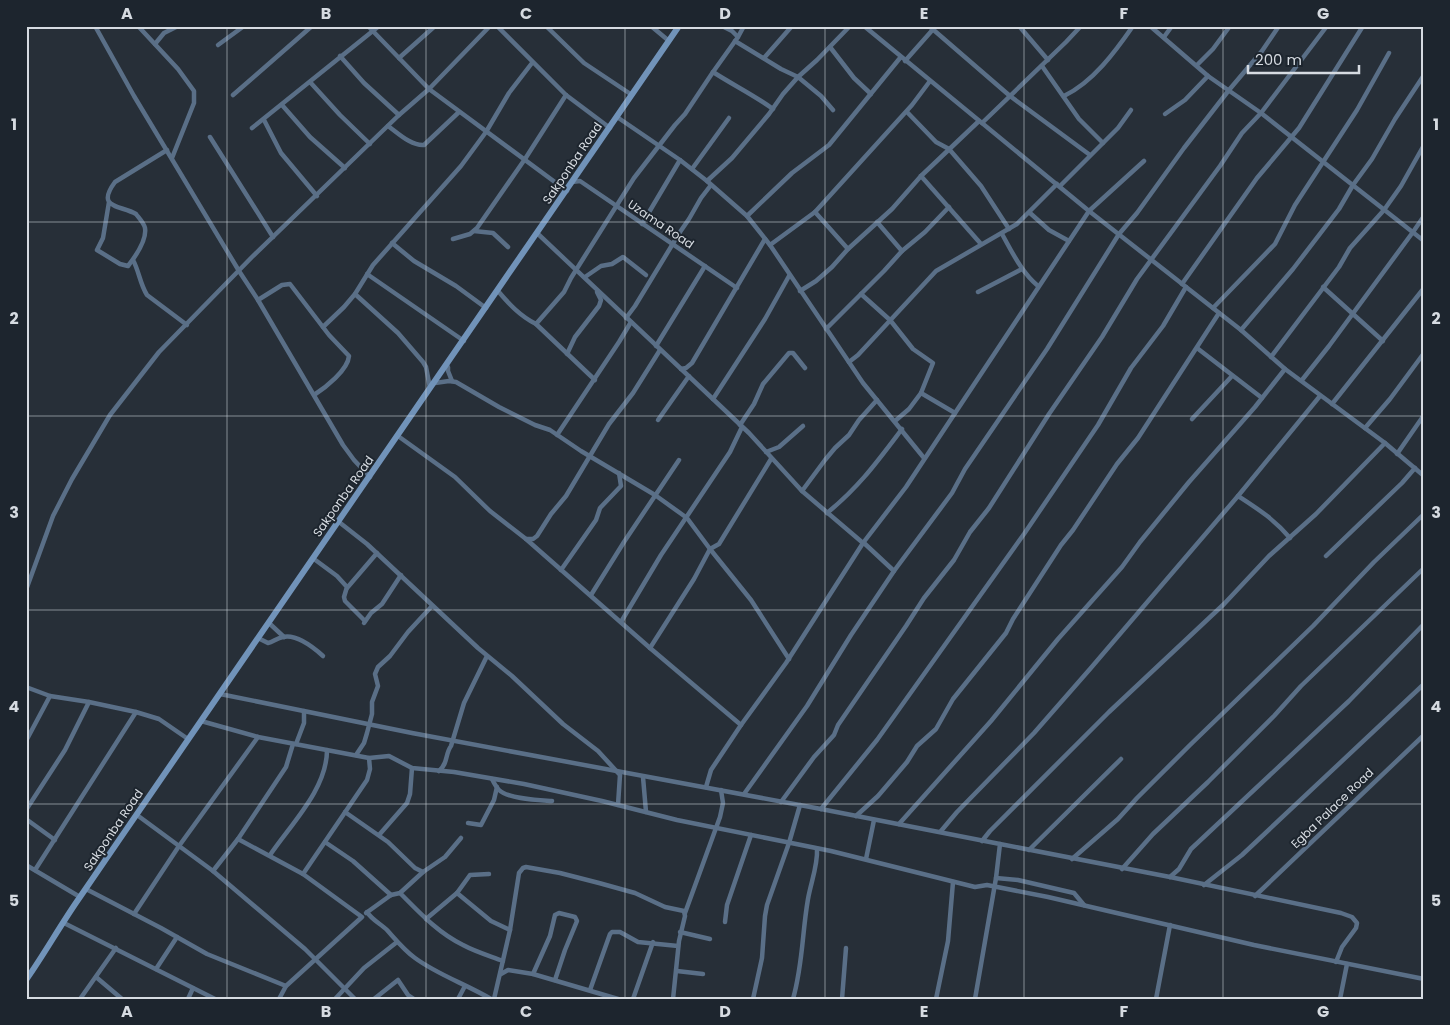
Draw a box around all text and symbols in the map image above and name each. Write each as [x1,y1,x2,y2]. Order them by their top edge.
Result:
text: A [121,2,133,25]
text: B [321,2,331,25]
text: C [520,2,532,25]
text: D [719,2,731,25]
text: E [920,2,928,25]
text: F [1120,2,1129,25]
text: G [1317,2,1329,25]
scale bar [1248,42,1359,74]
text: 200 m [1255,49,1302,70]
text: 1 [11,113,17,136]
text: 1 [1433,113,1439,136]
street label: Sakponba Road [538,119,606,207]
street label: Uzama Road [625,196,697,252]
text: 2 [9,307,19,330]
text: 2 [1431,307,1441,330]
street label: Sakponba Road [309,452,377,540]
text: 3 [9,501,19,524]
text: 3 [1431,501,1441,524]
text: 4 [9,695,20,718]
text: 4 [1431,695,1442,718]
street label: Egba Palace Road [1287,764,1377,852]
street label: Sakponba Road [79,786,147,874]
text: 5 [9,889,19,912]
text: 5 [1431,889,1441,912]
text: A [121,1000,133,1023]
text: B [321,1000,331,1023]
text: C [520,1000,532,1023]
text: D [719,1000,731,1023]
text: E [920,1000,928,1023]
text: F [1120,1000,1129,1023]
text: G [1317,1000,1329,1023]

